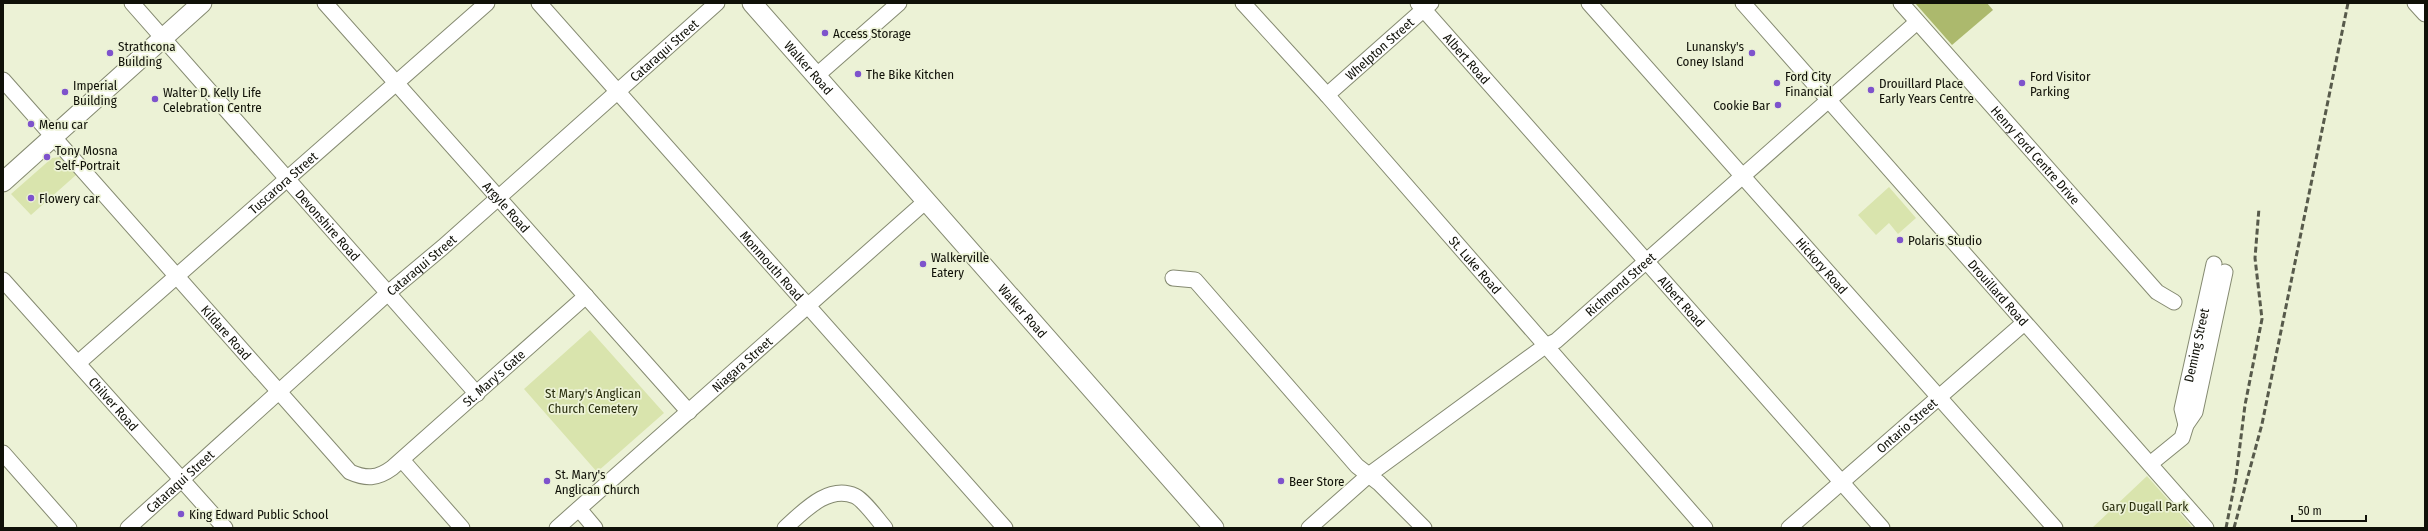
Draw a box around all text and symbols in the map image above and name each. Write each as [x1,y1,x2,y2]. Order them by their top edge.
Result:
street label: Whelpton Street [1342,14,1417,83]
street label: Cataraqui Street [627,16,702,84]
place label: Access Storage [833,26,911,41]
marker: Access Storage [820,28,830,38]
street label: Albert Road [1441,30,1493,87]
street label: Walker Road [781,38,836,97]
place label: Strathcona Building [118,39,176,69]
place label: Lunansky's Coney Island [1676,39,1744,69]
marker: Strathcona Building [105,48,115,58]
marker: Lunansky's Coney Island [1747,48,1757,58]
place label: The Bike Kitchen [866,67,954,82]
marker: The Bike Kitchen [853,69,863,79]
place label: Ford City Financial [1785,69,1833,99]
place label: Ford Visitor Parking [2030,69,2091,99]
place label: Drouillard Place Early Years Centre [1879,76,1974,106]
place label: Imperial Building [73,78,118,108]
marker: Ford City Financial [1772,78,1782,88]
marker: Ford Visitor Parking [2017,78,2027,88]
place label: Walter D. Kelly Life Celebration Centre [163,85,262,115]
marker: Drouillard Place Early Years Centre [1866,85,1876,95]
marker: Imperial Building [60,87,70,97]
marker: Walter D. Kelly Life Celebration Centre [150,94,160,104]
place label: Cookie Bar [1713,98,1770,113]
marker: Cookie Bar [1773,100,1783,110]
street label: Henry Ford Centre Drive [1988,103,2083,207]
place label: Menu car [39,117,88,132]
marker: Menu car [26,119,36,129]
place label: Tony Mosna Self-Portrait [55,143,121,173]
street label: Tuscarora Street [246,148,321,217]
marker: Tony Mosna Self-Portrait [42,152,52,162]
street label: Argyle Road [480,178,533,235]
street label: Devonshire Road [293,186,363,264]
place label: Flowery car [39,191,100,206]
marker: Flowery car [26,193,36,203]
street label: Monmouth Road [737,228,807,303]
street label: Cataraqui Street [384,231,460,298]
street label: St. Luke Road [1446,233,1504,297]
place label: Polaris Studio [1908,233,1982,248]
street label: Hickory Road [1793,234,1851,297]
marker: Polaris Studio [1895,235,1905,245]
street label: Richmond Street [1582,249,1659,319]
place label: Walkerville Eatery [931,250,989,280]
street label: Drouillard Road [1965,256,2031,329]
marker: Walkerville Eatery [918,259,928,269]
street label: Albert Road [1655,273,1708,330]
street label: Walker Road [995,281,1050,341]
street label: Kildare Road [198,302,254,363]
street label: Deming Street [2181,306,2212,383]
street label: Niagara Street [709,333,776,395]
street label: St. Mary's Gate [459,346,528,409]
street label: Chilver Road [86,374,142,434]
park label: St Mary's Anglican Church Cemetery [545,386,641,416]
street label: Ontario Street [1873,395,1940,456]
street label: Cataraqui Street [143,446,217,515]
place label: St. Mary's Anglican Church [555,467,640,497]
place label: Beer Store [1289,474,1344,489]
marker: St. Mary's Anglican Church [542,476,552,486]
marker: Beer Store [1276,476,1286,486]
scale bar [2292,497,2366,523]
park label: Gary Dugall Park [2102,499,2189,514]
text: 50 m [2298,504,2322,518]
place label: King Edward Public School [189,507,329,522]
marker: King Edward Public School [176,509,186,519]

